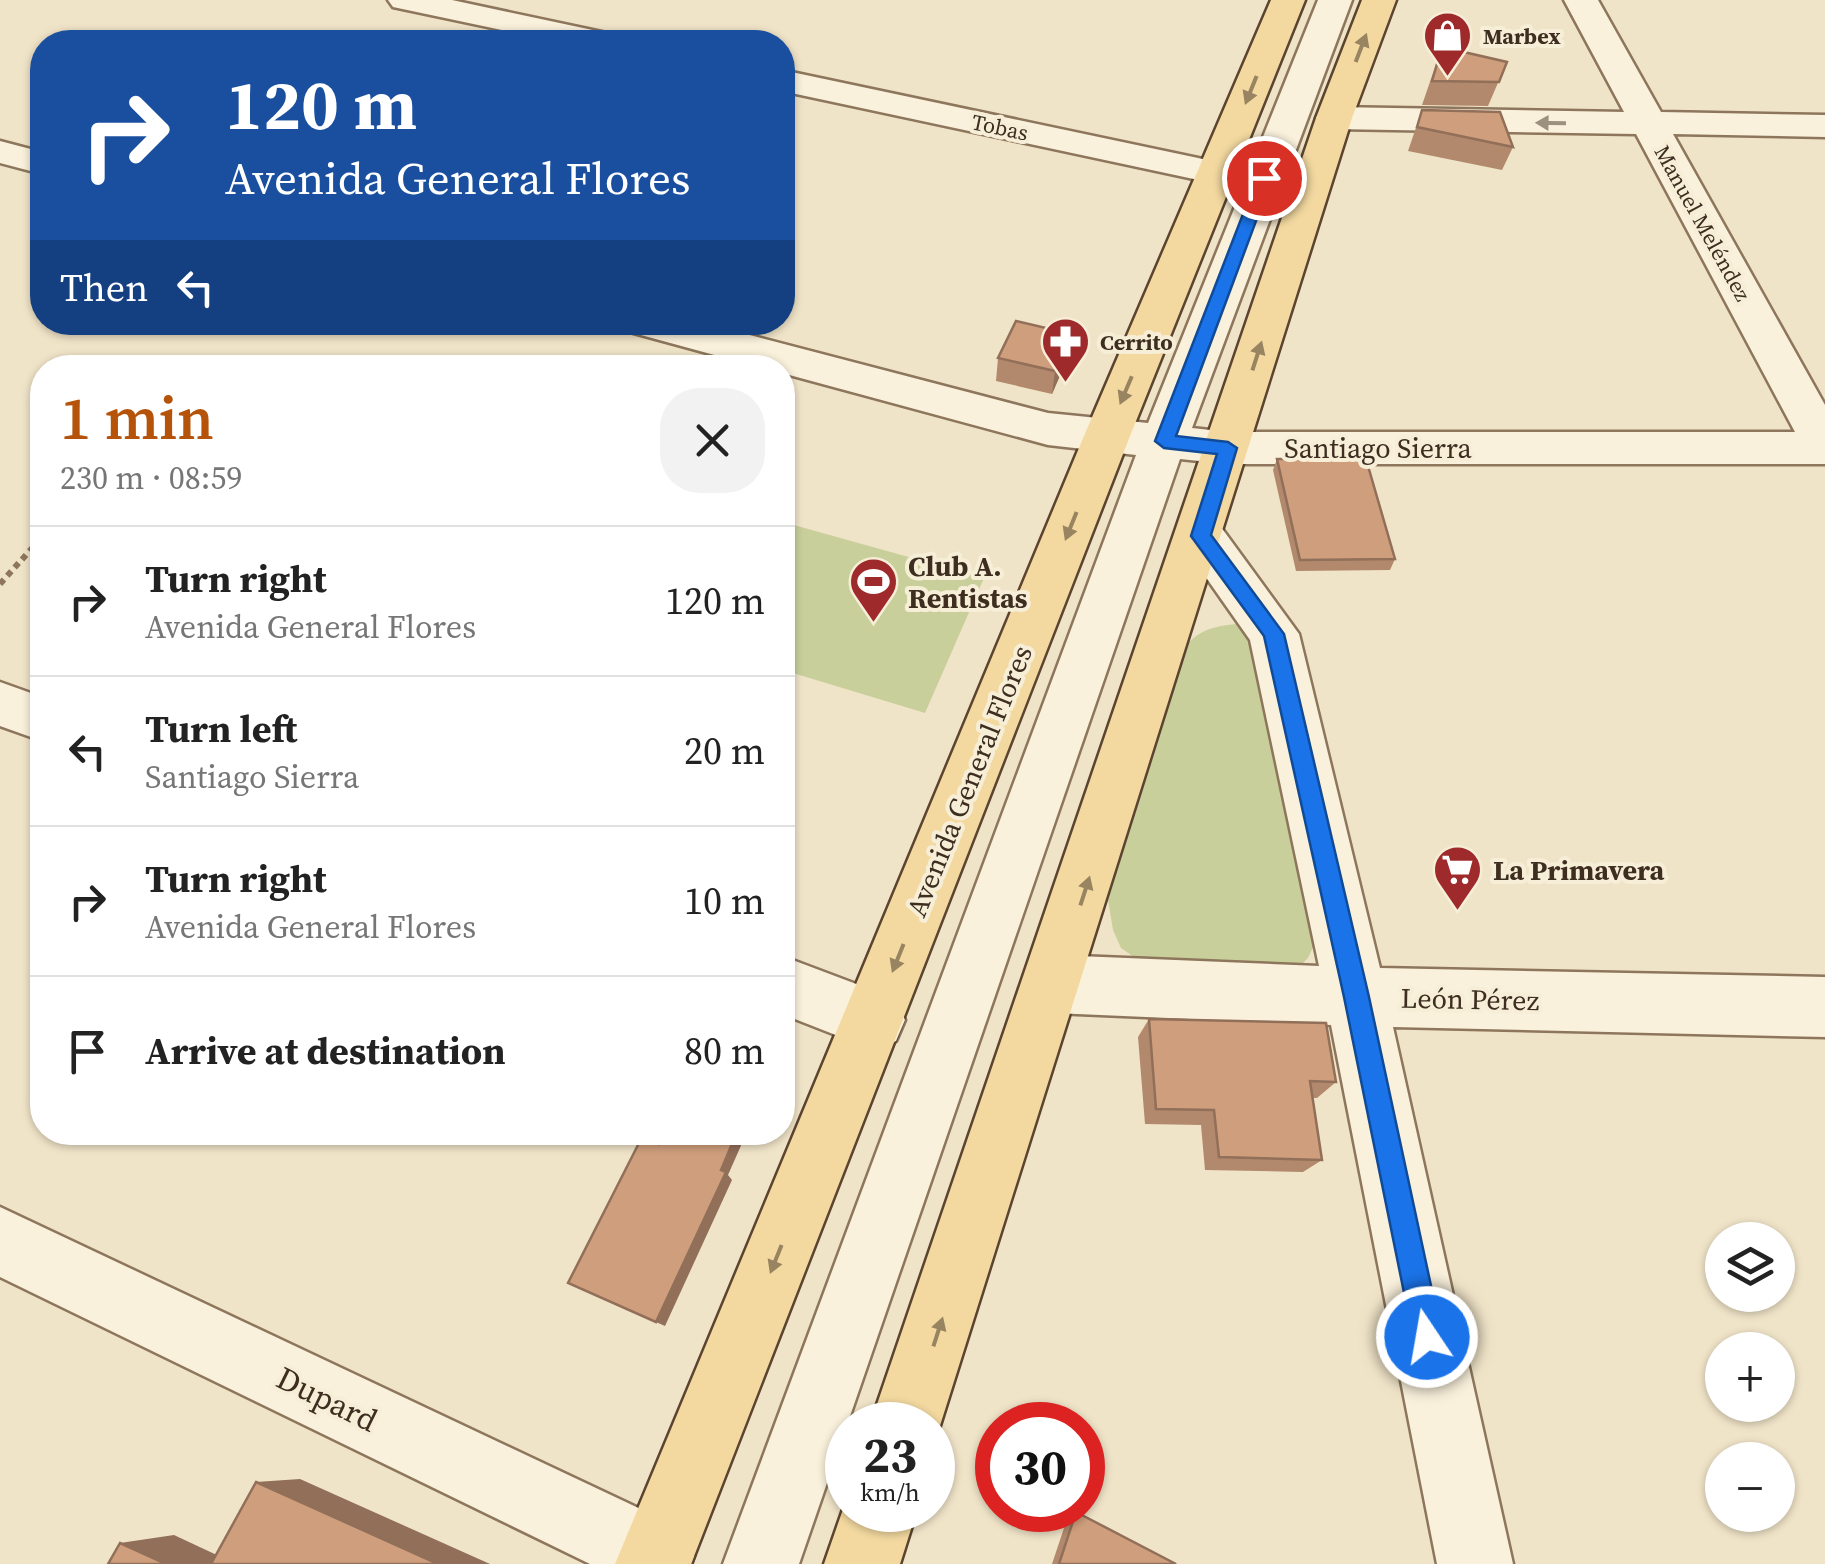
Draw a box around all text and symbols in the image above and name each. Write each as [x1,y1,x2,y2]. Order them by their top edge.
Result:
shop icon: Marbex [1422,10,1474,78]
place label: Marbex [1483,21,1561,51]
one-way arrow [1354,32,1369,62]
text: 120 m [225,56,417,152]
icon: right [60,70,190,200]
one-way arrow [1243,75,1259,105]
street label: Tobas [969,106,1031,148]
one-way arrow [1535,114,1567,130]
pin [1222,136,1307,221]
street label: Manuel Meléndez [1648,140,1758,306]
text: Avenida General Flores [225,147,691,209]
icon: arrive [1237,151,1292,206]
icon: left [168,260,223,315]
text: Then [60,262,148,314]
pharmacy icon: Cerrito [1039,316,1091,384]
place label: Cerrito [1100,327,1173,357]
one-way arrow [1251,340,1266,370]
one-way arrow [1118,375,1134,405]
text: 1 min [60,377,214,459]
button: close [660,388,765,493]
street label: Santiago Sierra [1284,429,1472,467]
text: 230 m · 08:59 [60,456,242,500]
one-way arrow [1062,512,1078,542]
place label: Club A. Rentistas [908,547,1028,617]
text: Turn right [145,553,327,605]
sports icon: Club A. Rentistas [847,556,899,624]
icon: right [60,574,115,629]
text: 120 m [665,575,765,627]
text: Avenida General Flores [145,605,476,649]
street label: Avenida General Flores [897,640,1041,922]
text: Turn left [145,703,297,755]
icon: left [60,724,115,779]
text: 20 m [684,725,765,777]
text: Santiago Sierra [145,755,359,799]
supermarket icon: La Primavera [1432,844,1484,912]
place label: La Primavera [1493,851,1664,889]
text: Turn right [145,853,327,905]
icon: right [60,874,115,929]
text: 10 m [684,875,765,927]
one-way arrow [1078,876,1093,906]
text: Avenida General Flores [145,905,476,949]
one-way arrow [890,943,906,973]
street label: León Pérez [1400,979,1540,1019]
icon: arrive [60,1024,115,1079]
text: Arrive at destination [145,1025,506,1077]
text: 80 m [684,1025,765,1077]
map controls [1705,1222,1795,1532]
button: layers [1705,1222,1795,1312]
one-way arrow [768,1245,784,1275]
position arrow [1375,1285,1479,1389]
one-way arrow [932,1317,947,1347]
button: + [1705,1332,1795,1422]
street label: Dupard [269,1356,385,1442]
speed limit sign: 30 [975,1402,1105,1532]
text: 23 [863,1420,917,1489]
button: − [1705,1442,1795,1532]
text: km/h [860,1475,920,1509]

